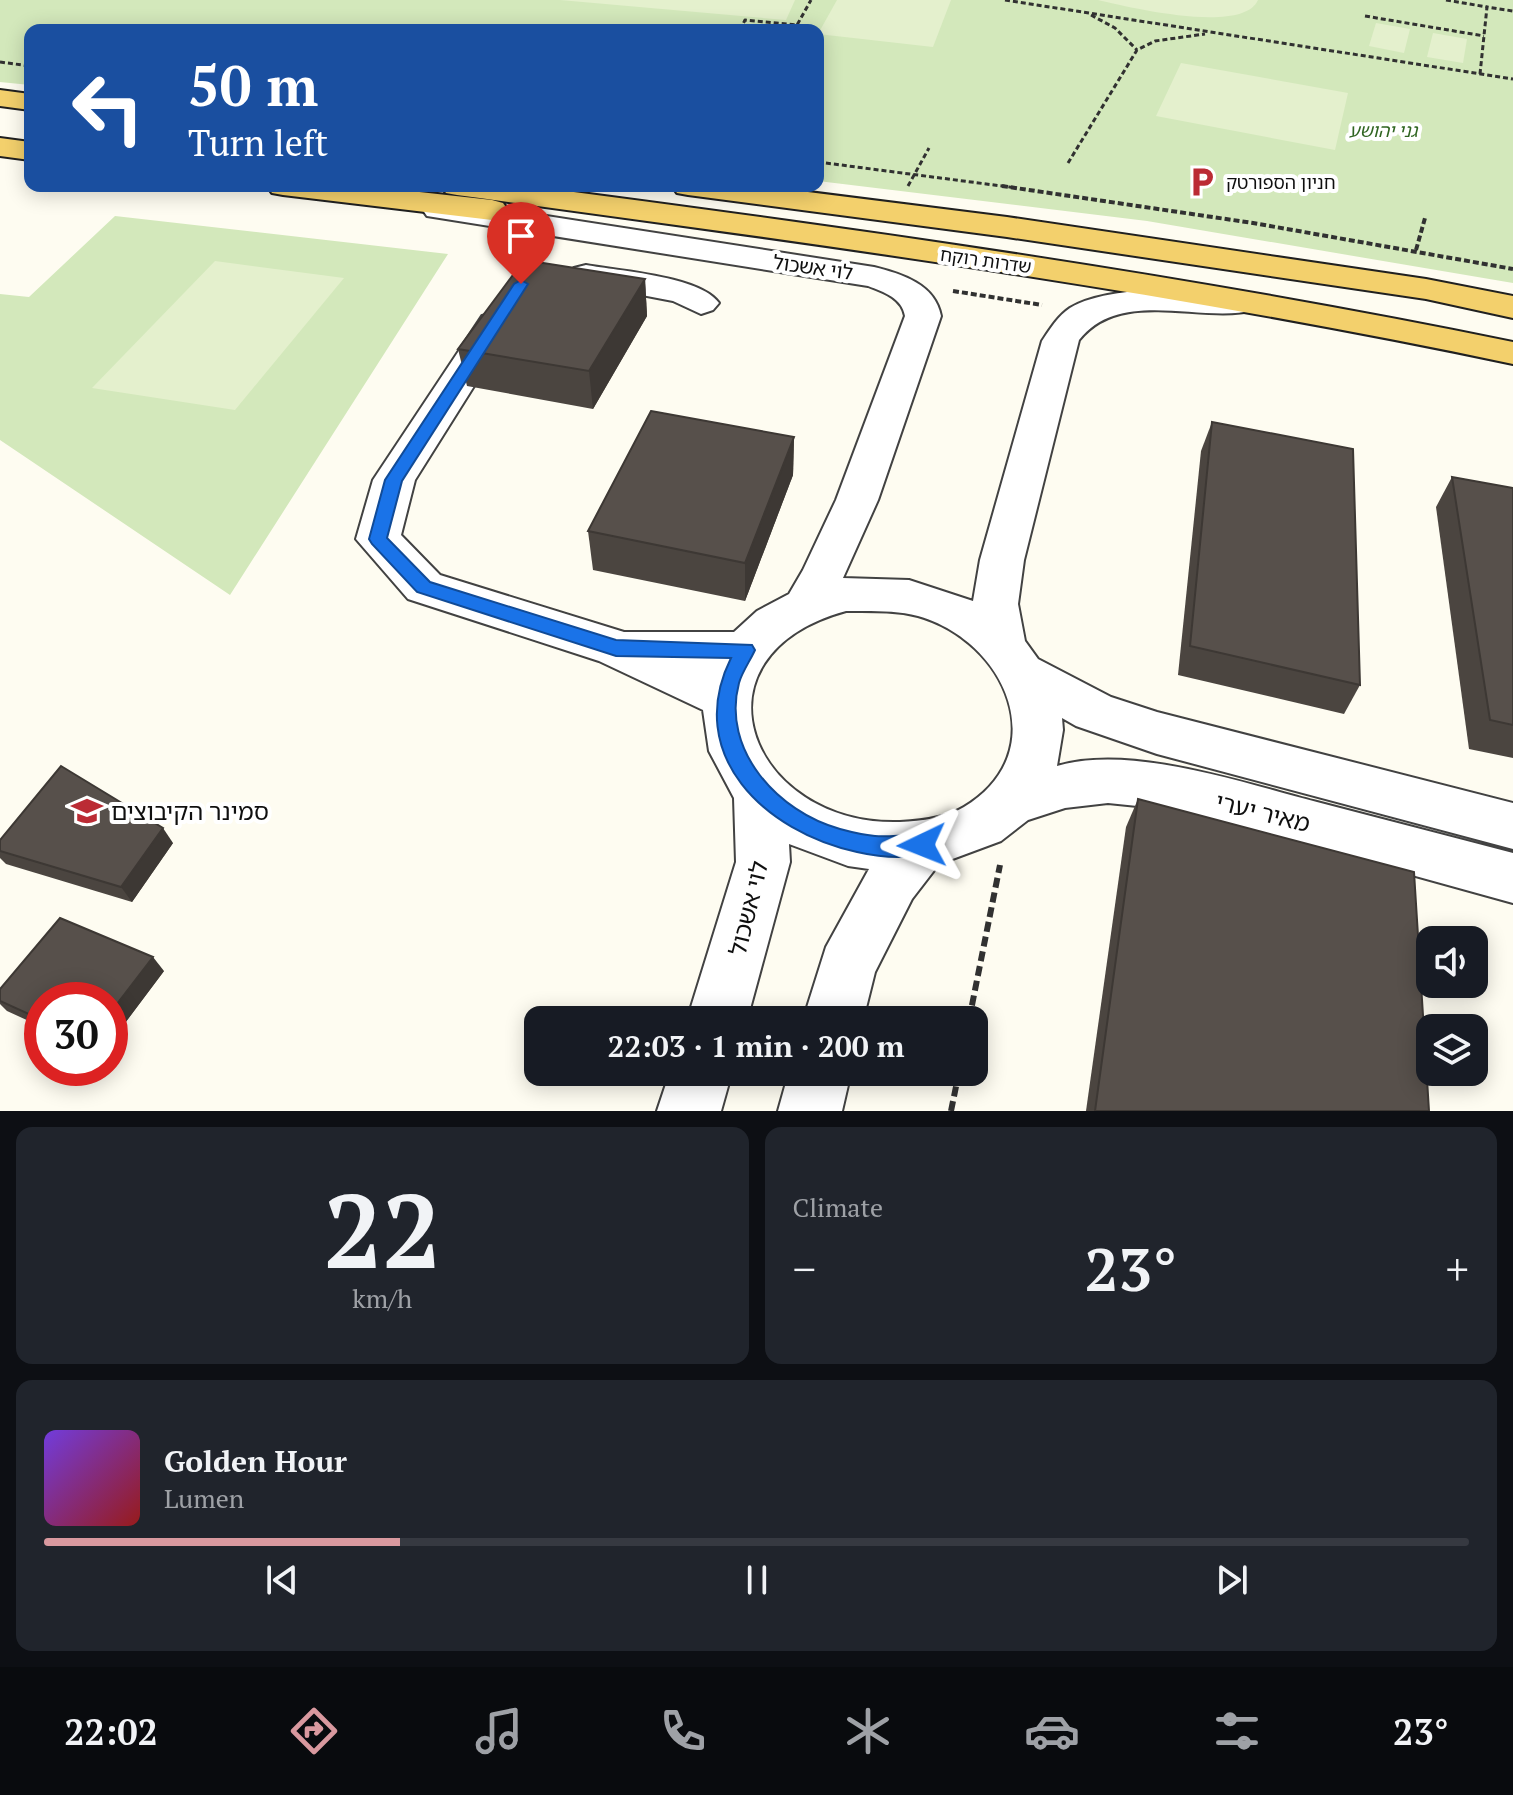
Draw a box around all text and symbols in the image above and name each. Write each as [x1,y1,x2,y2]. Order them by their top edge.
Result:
text: 50 m [188,48,318,122]
icon: left [56,56,160,160]
park label: גני יהושע [1349,118,1418,142]
text: Turn left [188,119,328,166]
parking icon: חניון הספורטק [1185,165,1219,199]
place label: חניון הספורטק [1226,170,1336,194]
pin [487,202,555,284]
icon: arrive [499,214,543,258]
street label: שדרות רוקח [939,242,1033,278]
street label: לוי אשכול [771,248,855,286]
street label: מאיר יערי [1212,785,1314,839]
school or university icon: סמינר הקיבוצים [70,794,104,828]
place label: סמינר הקיבוצים [111,795,269,827]
position arrow [880,803,964,887]
street label: לוי אשכול [721,857,775,959]
map controls [1416,926,1488,1086]
button: sound [1416,926,1488,998]
speed limit sign: 30 [24,982,128,1086]
button: layers [1416,1014,1488,1086]
text: 22:03 · 1 min · 200 m [608,1026,904,1066]
text: 22 [323,1160,441,1298]
text: Climate [793,1190,883,1224]
text: 23° [1084,1229,1177,1308]
text: − [793,1239,816,1298]
text: + [1446,1239,1469,1298]
text: km/h [352,1281,412,1315]
text: Golden Hour [164,1441,347,1481]
text: Lumen [164,1481,244,1515]
icon: previous [260,1558,304,1602]
icon: pause [735,1558,779,1602]
icon: next [1210,1558,1254,1602]
icon: directions [286,1703,342,1759]
icon: music [471,1703,527,1759]
icon: phone [655,1703,711,1759]
icon: climate [840,1703,896,1759]
icon: car [1024,1703,1080,1759]
icon: filters [1209,1703,1265,1759]
text: 22:02 [64,1708,158,1755]
text: 23° [1393,1708,1449,1755]

